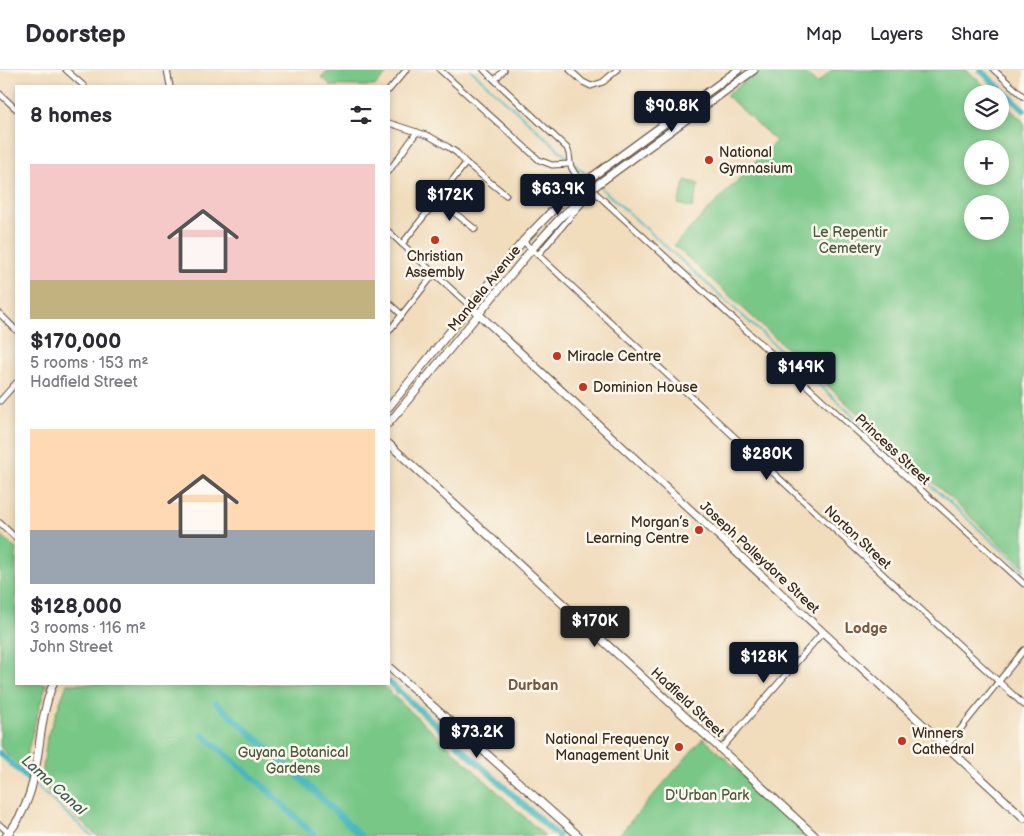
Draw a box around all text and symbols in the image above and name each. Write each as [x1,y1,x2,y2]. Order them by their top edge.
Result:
text: Doorstep [25,20,126,49]
text: Map [806,24,842,45]
text: Layers [870,24,923,45]
text: Share [951,24,999,45]
map controls [964,85,1009,240]
button: layers [964,85,1009,130]
pin: $90.8K [631,90,713,133]
text: $90.8K [645,97,699,116]
icon: filters [347,101,375,129]
text: 8 homes [30,103,112,128]
button: + [964,140,1009,185]
place label: National Gymnasium [719,144,793,177]
marker: National Gymnasium [703,154,715,166]
pin: $63.9K [517,174,599,216]
pin: $172K [415,180,485,222]
text: $63.9K [531,180,585,199]
text: $172K [427,186,473,205]
button: − [964,195,1009,240]
icon: home [158,196,248,286]
park label: Le Repentir Cemetery [813,224,888,257]
marker: Christian Assembly [429,234,441,246]
street label: Mandela Avenue [444,242,524,335]
place label: Christian Assembly [405,248,465,281]
text: $170,000 [30,329,121,354]
place label: Miracle Centre [567,348,661,365]
marker: Miracle Centre [551,350,563,362]
pin: $149K [766,352,836,394]
text: 5 rooms · 153 m² [30,354,148,373]
text: $149K [778,358,824,377]
text: Hadfield Street [30,373,138,392]
place label: Dominion House [593,379,698,396]
marker: Dominion House [577,381,589,393]
street label: Princess Street [852,410,934,489]
pin: $280K [732,438,802,481]
text: $280K [742,445,792,464]
icon: home [158,461,248,551]
street label: Joseph Polleydore Street [696,498,823,618]
street label: Norton Street [821,502,895,573]
place label: Morgan’s Learning Centre [586,514,689,547]
marker: Morgan’s Learning Centre [693,524,705,536]
text: $128,000 [30,594,122,619]
pin: $170K [560,606,630,648]
text: $170K [572,612,618,631]
text: 3 rooms · 116 m² [30,619,146,638]
district label: Lodge [845,619,888,638]
text: John Street [30,638,113,657]
pin: $128K [729,642,799,684]
text: $128K [740,648,788,667]
street label: Hadfield Street [647,664,728,741]
district label: Durban [508,676,558,695]
pin: $73.2K [436,716,518,759]
text: $73.2K [451,723,503,742]
place label: Winners Cathedral [912,725,974,758]
place label: National Frequency Management Unit [545,731,670,764]
marker: Winners Cathedral [896,735,908,747]
marker: National Frequency Management Unit [673,741,685,753]
park label: Guyana Botanical Gardens [238,744,348,777]
water label: Lama Canal [17,751,90,820]
park label: D'Urban Park [665,787,749,804]

